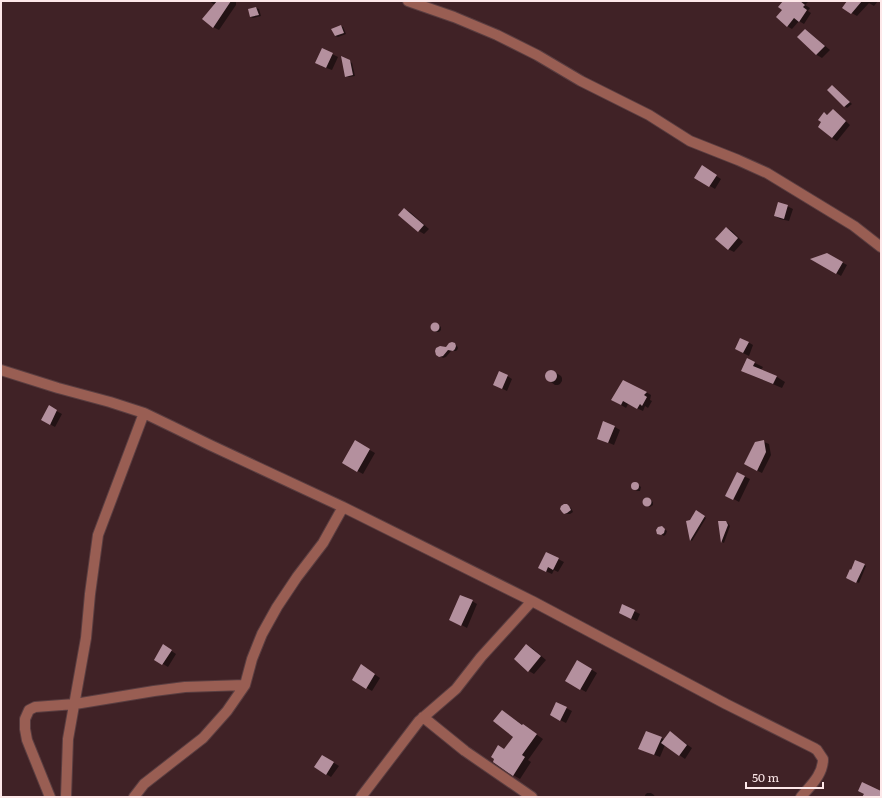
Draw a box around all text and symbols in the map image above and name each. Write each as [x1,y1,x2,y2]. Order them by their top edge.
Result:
scale bar [746,764,823,790]
text: 50 m [752,768,779,786]

